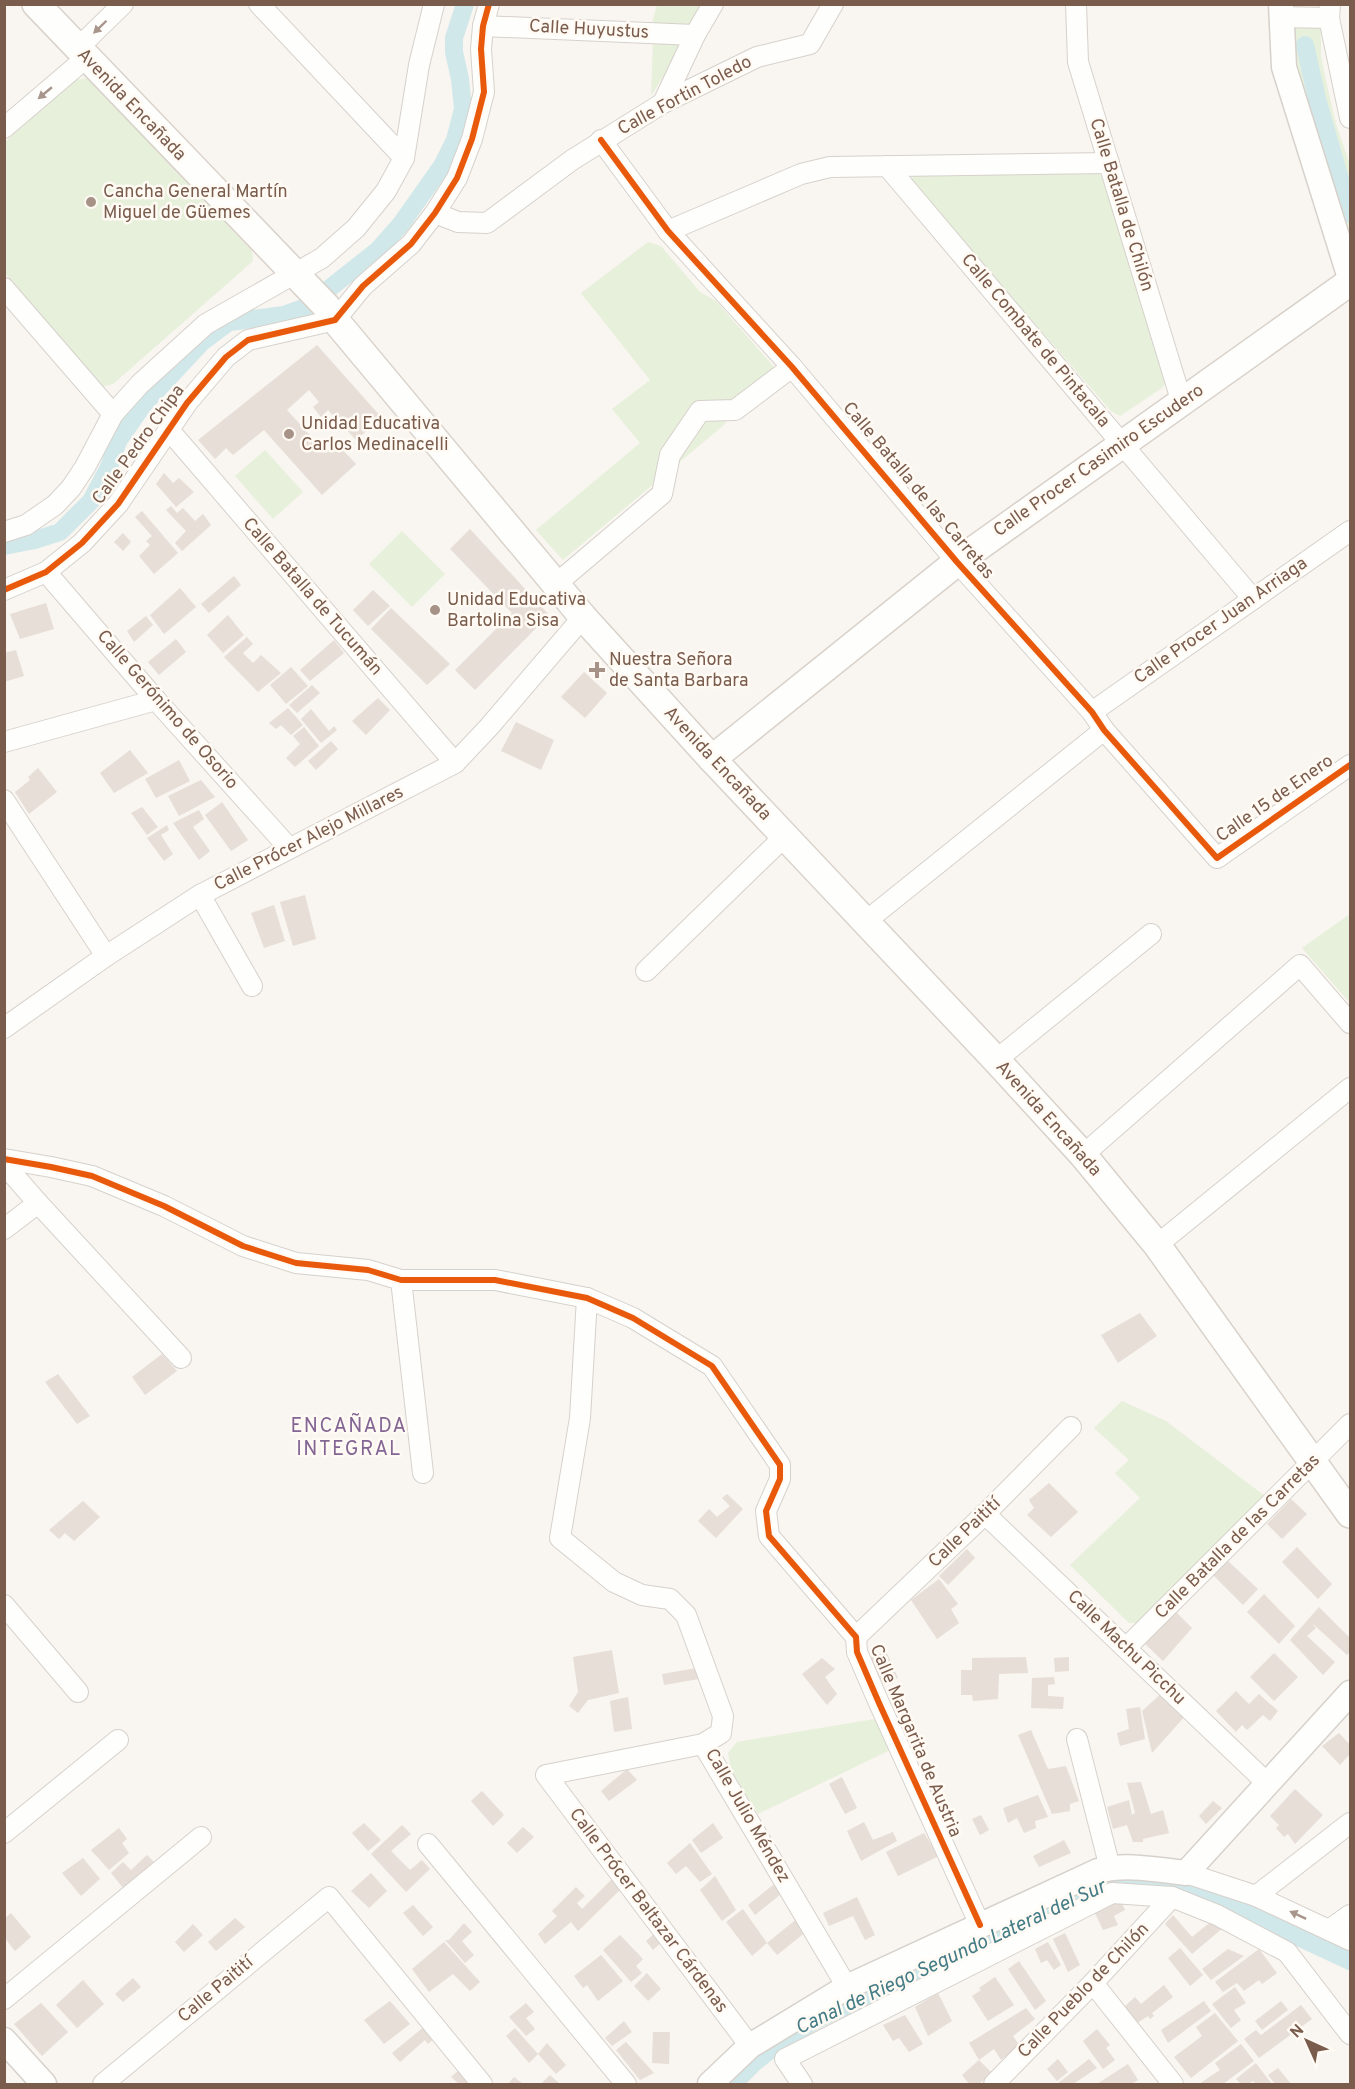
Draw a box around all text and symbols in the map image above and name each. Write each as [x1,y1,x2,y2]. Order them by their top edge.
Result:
street label: Calle Huyustus [528,15,650,45]
one-way arrow [93,19,107,33]
street label: Avenida Encañada [71,44,191,166]
street label: Calle Fortin Toledo [614,51,756,141]
one-way arrow [38,86,53,99]
street label: Calle Batalla de Chilón [1084,116,1158,294]
place label: Cancha General Martín Miguel de Güemes [103,181,288,225]
marker: Cancha General Martín Miguel de Güemes [84,195,98,209]
street label: Calle Combate de Pintacala [955,249,1115,433]
street label: Calle Procer Casimiro Escudero [989,379,1209,543]
street label: Calle Pedro Chipa [88,380,190,510]
street label: Calle Batalla de las Carretas [837,398,999,584]
place label: Unidad Educativa Carlos Medinacelli [301,413,449,457]
marker: Unidad Educativa Carlos Medinacelli [282,427,296,441]
street label: Calle Batalla de Tucumán [237,513,387,681]
street label: Calle Procer Juan Arriaga [1130,552,1312,690]
place label: Unidad Educativa Bartolina Sisa [447,589,586,633]
marker: Unidad Educativa Bartolina Sisa [428,603,442,617]
street label: Calle Gerónimo de Osorio [91,625,243,795]
place label: Nuestra Señora de Santa Barbara [609,649,748,693]
marker: Nuestra Señora de Santa Barbara [590,663,604,677]
street label: Avenida Encañada [658,702,776,826]
street label: Calle 15 de Enero [1212,750,1338,848]
street label: Calle Prócer Alejo Millares [210,781,408,897]
street label: Avenida Encañada [990,1056,1106,1182]
district label: ENCAÑADA INTEGRAL [291,1413,408,1463]
street label: Calle Batalla de las Carretas [1150,1449,1326,1625]
street label: Calle Paitití [924,1492,1007,1573]
street label: Calle Machu Picchu [1062,1586,1190,1710]
street label: Calle Margarita de Austria [864,1641,966,1841]
street label: Calle Julio Méndez [699,1745,795,1887]
street label: Calle Prócer Baltazar Cárdenas [563,1804,733,2018]
water label: Canal de Riego Segundo Lateral del Sur [791,1874,1112,2042]
one-way arrow [1289,1911,1306,1920]
street label: Calle Pueblo de Chilón [1013,1918,1155,2064]
street label: Calle Paitití [173,1951,260,2028]
north arrow [1277,2011,1337,2071]
text: N [1287,2021,1309,2043]

